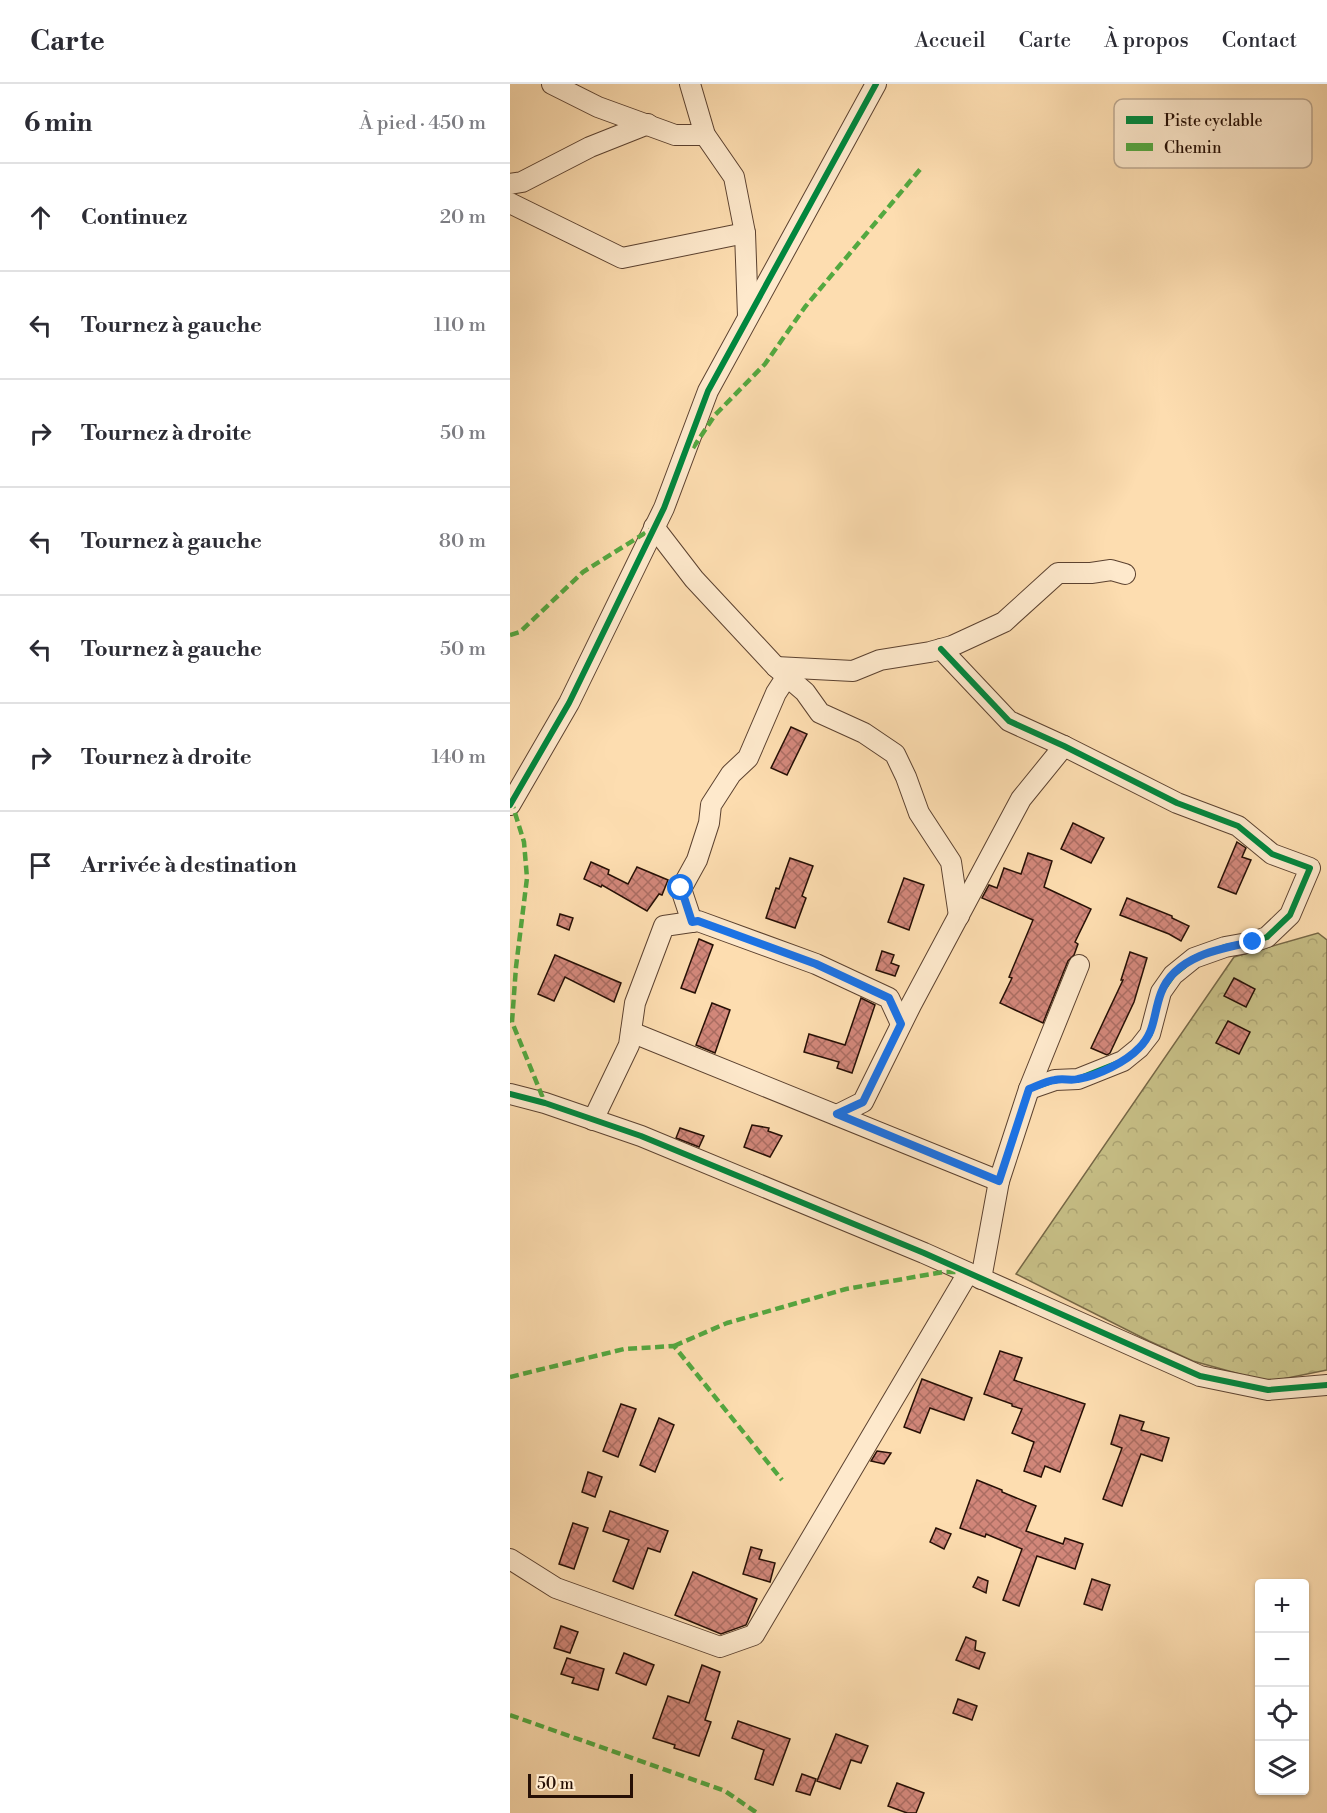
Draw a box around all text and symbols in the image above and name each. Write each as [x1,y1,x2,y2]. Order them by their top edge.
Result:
text: Carte [30,24,105,59]
text: Accueil [915,28,986,54]
text: Carte [1019,28,1071,54]
text: À propos [1104,28,1189,54]
text: Contact [1222,28,1297,54]
legend [1114,99,1312,168]
text: 6 min [24,107,92,139]
text: À pied · 450 m [359,111,486,136]
text: Piste cyclable [1164,111,1262,131]
text: Chemin [1164,138,1222,158]
icon: ahead [24,201,57,234]
text: Continuez [81,204,187,231]
text: 20 m [440,205,486,230]
icon: left [24,309,57,342]
text: Tournez à gauche [81,312,262,339]
text: 110 m [434,313,486,338]
icon: right [24,417,57,450]
text: Tournez à droite [81,420,252,447]
text: 50 m [440,421,486,446]
icon: left [24,525,57,558]
text: Tournez à gauche [81,528,262,555]
text: 80 m [439,529,486,554]
icon: left [24,633,57,666]
text: Tournez à gauche [81,636,262,663]
text: 50 m [440,637,486,662]
icon: right [24,741,57,774]
text: Tournez à droite [81,744,252,771]
text: 140 m [431,745,486,770]
icon: arrive [24,849,57,882]
text: Arrivée à destination [81,852,297,879]
route start [667,874,693,900]
route end [1239,928,1265,954]
map controls [1255,1579,1309,1795]
button: + [1255,1579,1309,1633]
button: − [1255,1633,1309,1687]
button: locate [1255,1687,1309,1741]
button: layers [1255,1741,1309,1795]
scale bar [528,1771,633,1798]
text: 50 m [537,1774,574,1794]

